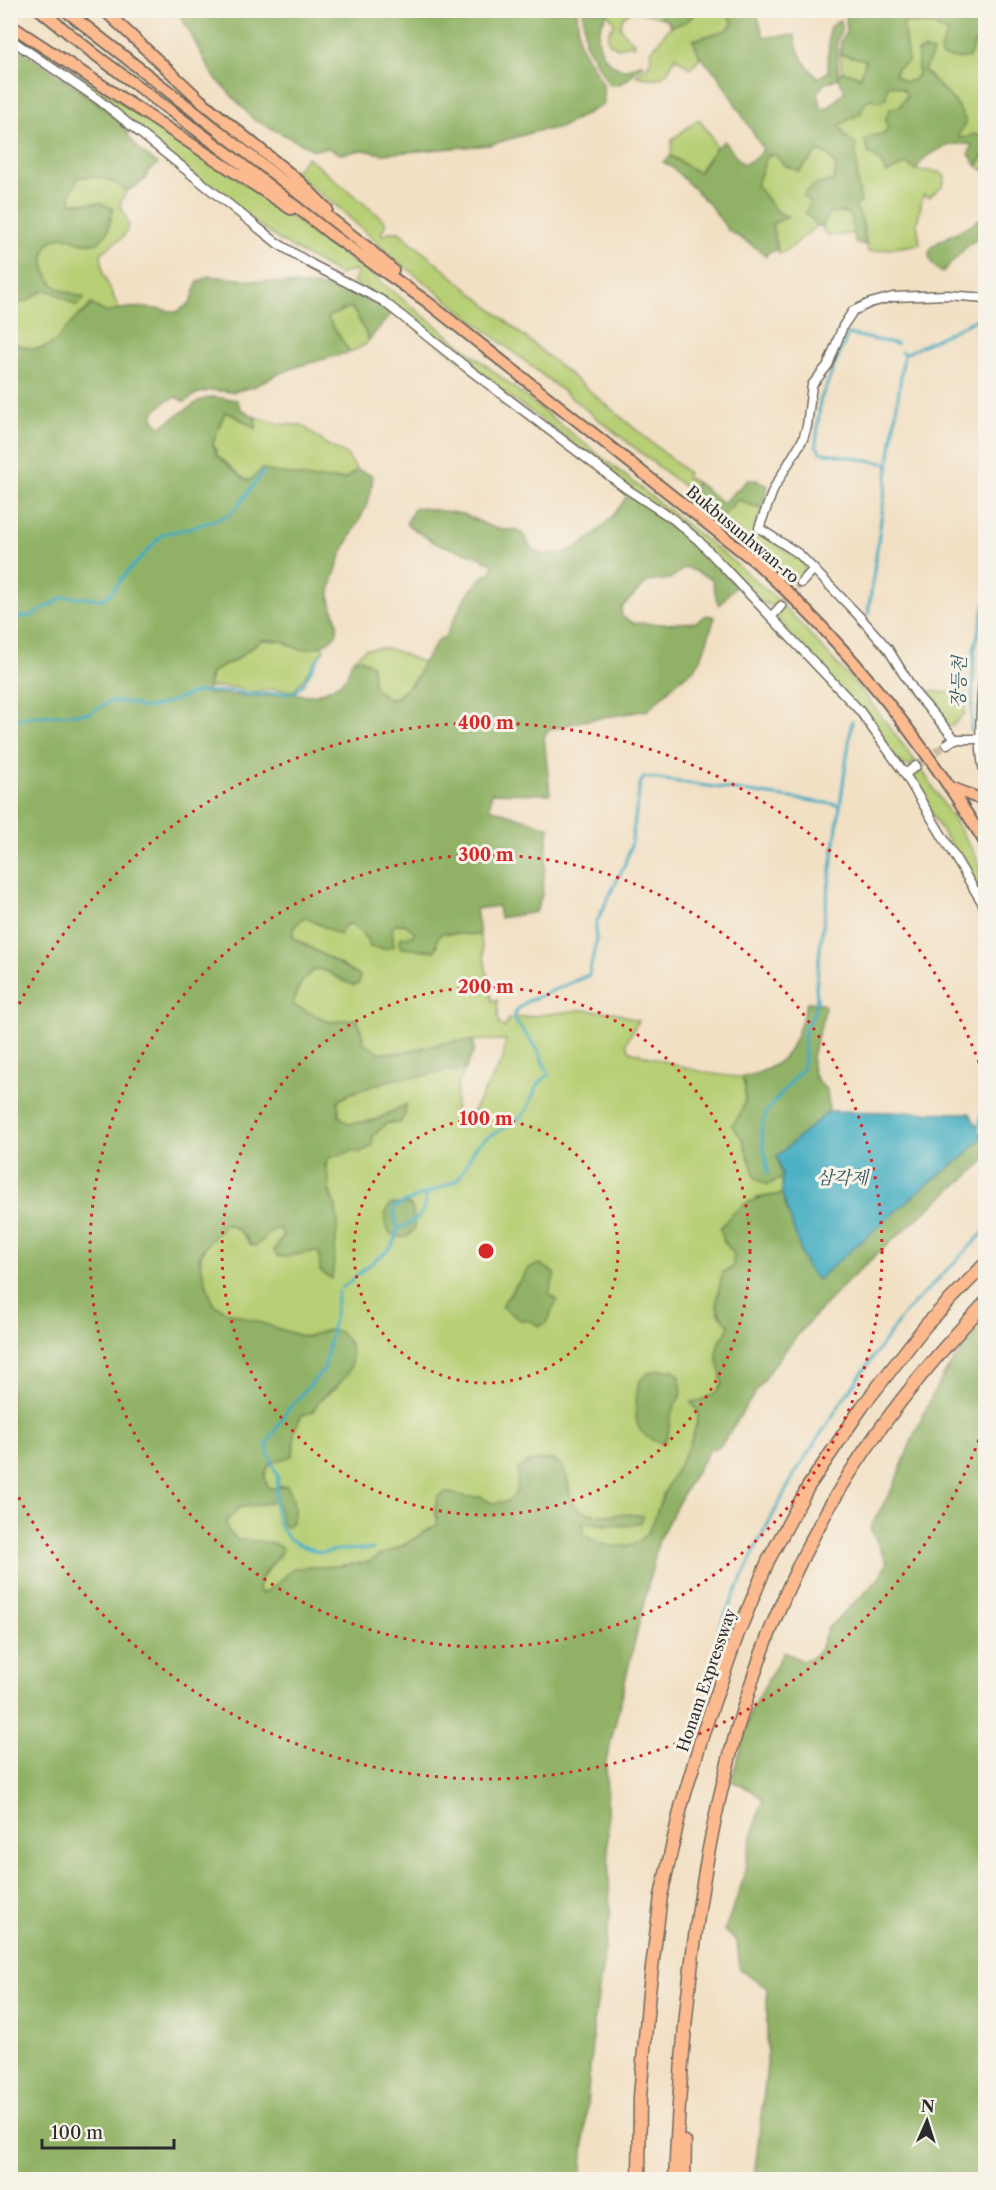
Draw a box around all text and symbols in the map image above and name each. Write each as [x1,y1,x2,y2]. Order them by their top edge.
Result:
street label: Bukbusunhwan-ro [683,481,804,587]
water label: 장등천 [947,654,971,708]
text: 400 m [458,712,514,734]
text: 300 m [458,844,514,866]
text: 200 m [458,976,514,998]
text: 100 m [459,1108,513,1130]
water label: 삼각제 [816,1167,871,1189]
centre of rings [476,1241,496,1261]
street label: Honam Expressway [672,1605,740,1754]
north arrow [897,2091,957,2151]
text: N [920,2096,935,2116]
scale bar [42,2112,174,2150]
text: 100 m [51,2122,103,2144]

